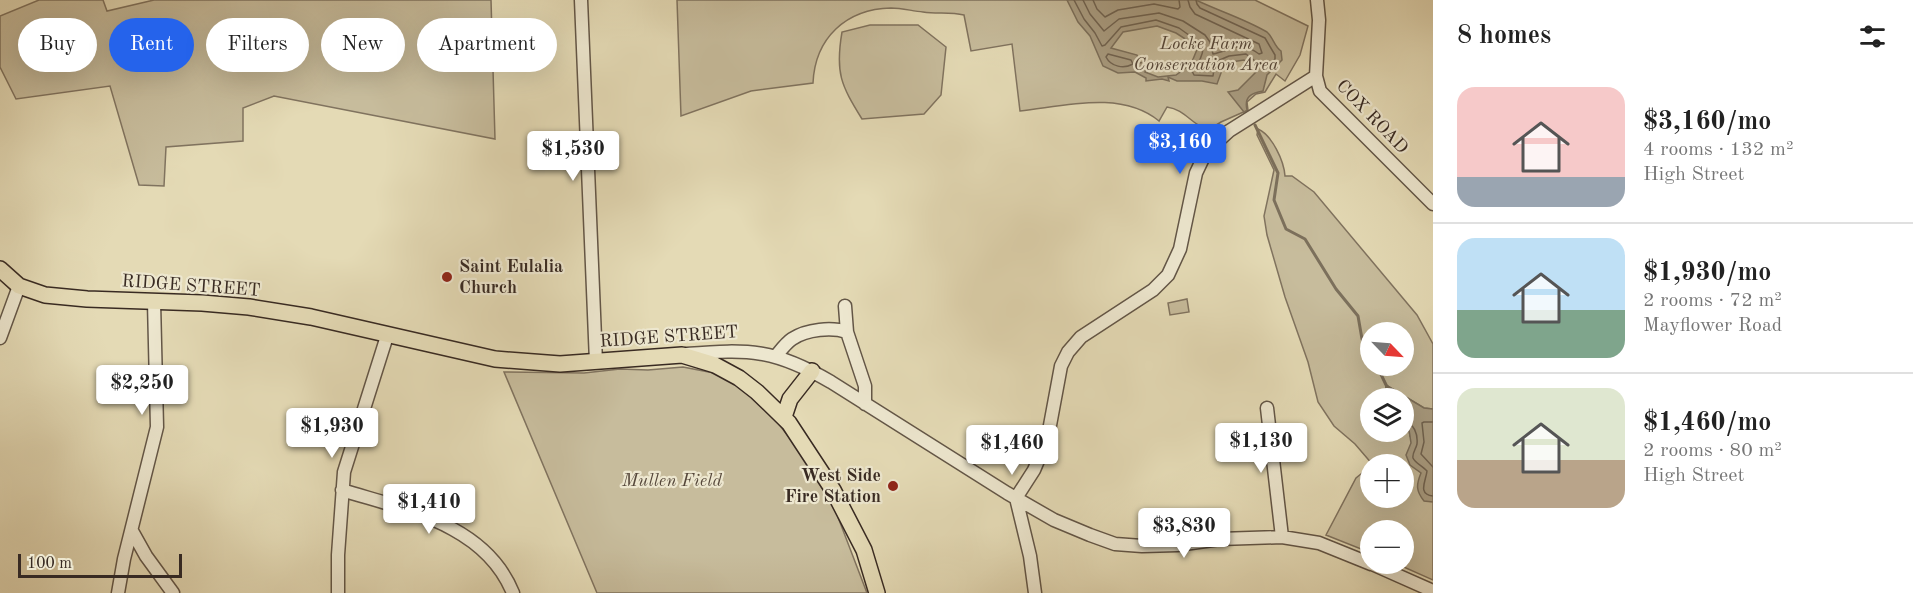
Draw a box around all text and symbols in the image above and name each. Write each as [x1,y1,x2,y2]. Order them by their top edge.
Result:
chip: Buy [18,18,97,72]
chip: Rent [109,18,194,72]
chip: Filters [206,18,309,72]
chip: New [321,18,405,72]
chip: Apartment [417,18,557,72]
icon: filters [1856,20,1889,53]
text: 8 homes [1457,23,1551,49]
park label: Locke Farm Conservation Area [1134,35,1279,74]
street label: COX ROAD [1333,77,1411,157]
text: $3,160/mo [1643,109,1771,135]
icon: home [1505,111,1577,183]
pin: $3,160 [1131,124,1229,175]
pin: $1,530 [524,131,622,182]
text: $3,160 [1148,133,1212,153]
text: $1,530 [541,140,605,160]
text: 4 rooms · 132 m² [1643,140,1793,160]
text: High Street [1643,165,1744,185]
place label: Saint Eulalia Church [459,258,563,297]
text: $1,930/mo [1643,260,1771,286]
icon: home [1505,262,1577,334]
marker: Saint Eulalia Church [440,270,454,284]
street label: RIDGE STREET [121,272,261,300]
text: 2 rooms · 72 m² [1643,291,1782,311]
text: Mayflower Road [1643,316,1782,336]
north arrow [1360,322,1414,376]
map controls [1360,322,1414,574]
street label: RIDGE STREET [599,323,739,351]
pin: $2,250 [93,365,191,416]
text: $2,250 [110,374,174,394]
button: layers [1360,388,1414,442]
pin: $1,930 [283,408,381,459]
text: $1,460/mo [1643,410,1771,436]
icon: home [1505,412,1577,484]
text: $1,930 [300,417,364,437]
pin: $1,130 [1212,423,1310,474]
pin: $1,460 [963,425,1061,476]
text: $1,130 [1229,432,1293,452]
text: $1,460 [980,434,1044,454]
text: 2 rooms · 80 m² [1643,441,1782,461]
button: + [1360,454,1414,508]
text: High Street [1643,466,1744,486]
place label: West Side Fire Station [784,467,881,506]
park label: Mullen Field [621,472,722,490]
marker: West Side Fire Station [886,479,900,493]
pin: $1,410 [380,484,478,535]
text: $1,410 [397,493,461,513]
pin: $3,830 [1135,508,1233,559]
text: $3,830 [1152,517,1216,537]
button: − [1360,520,1414,574]
scale bar [18,551,182,578]
text: 100 m [27,556,72,572]

